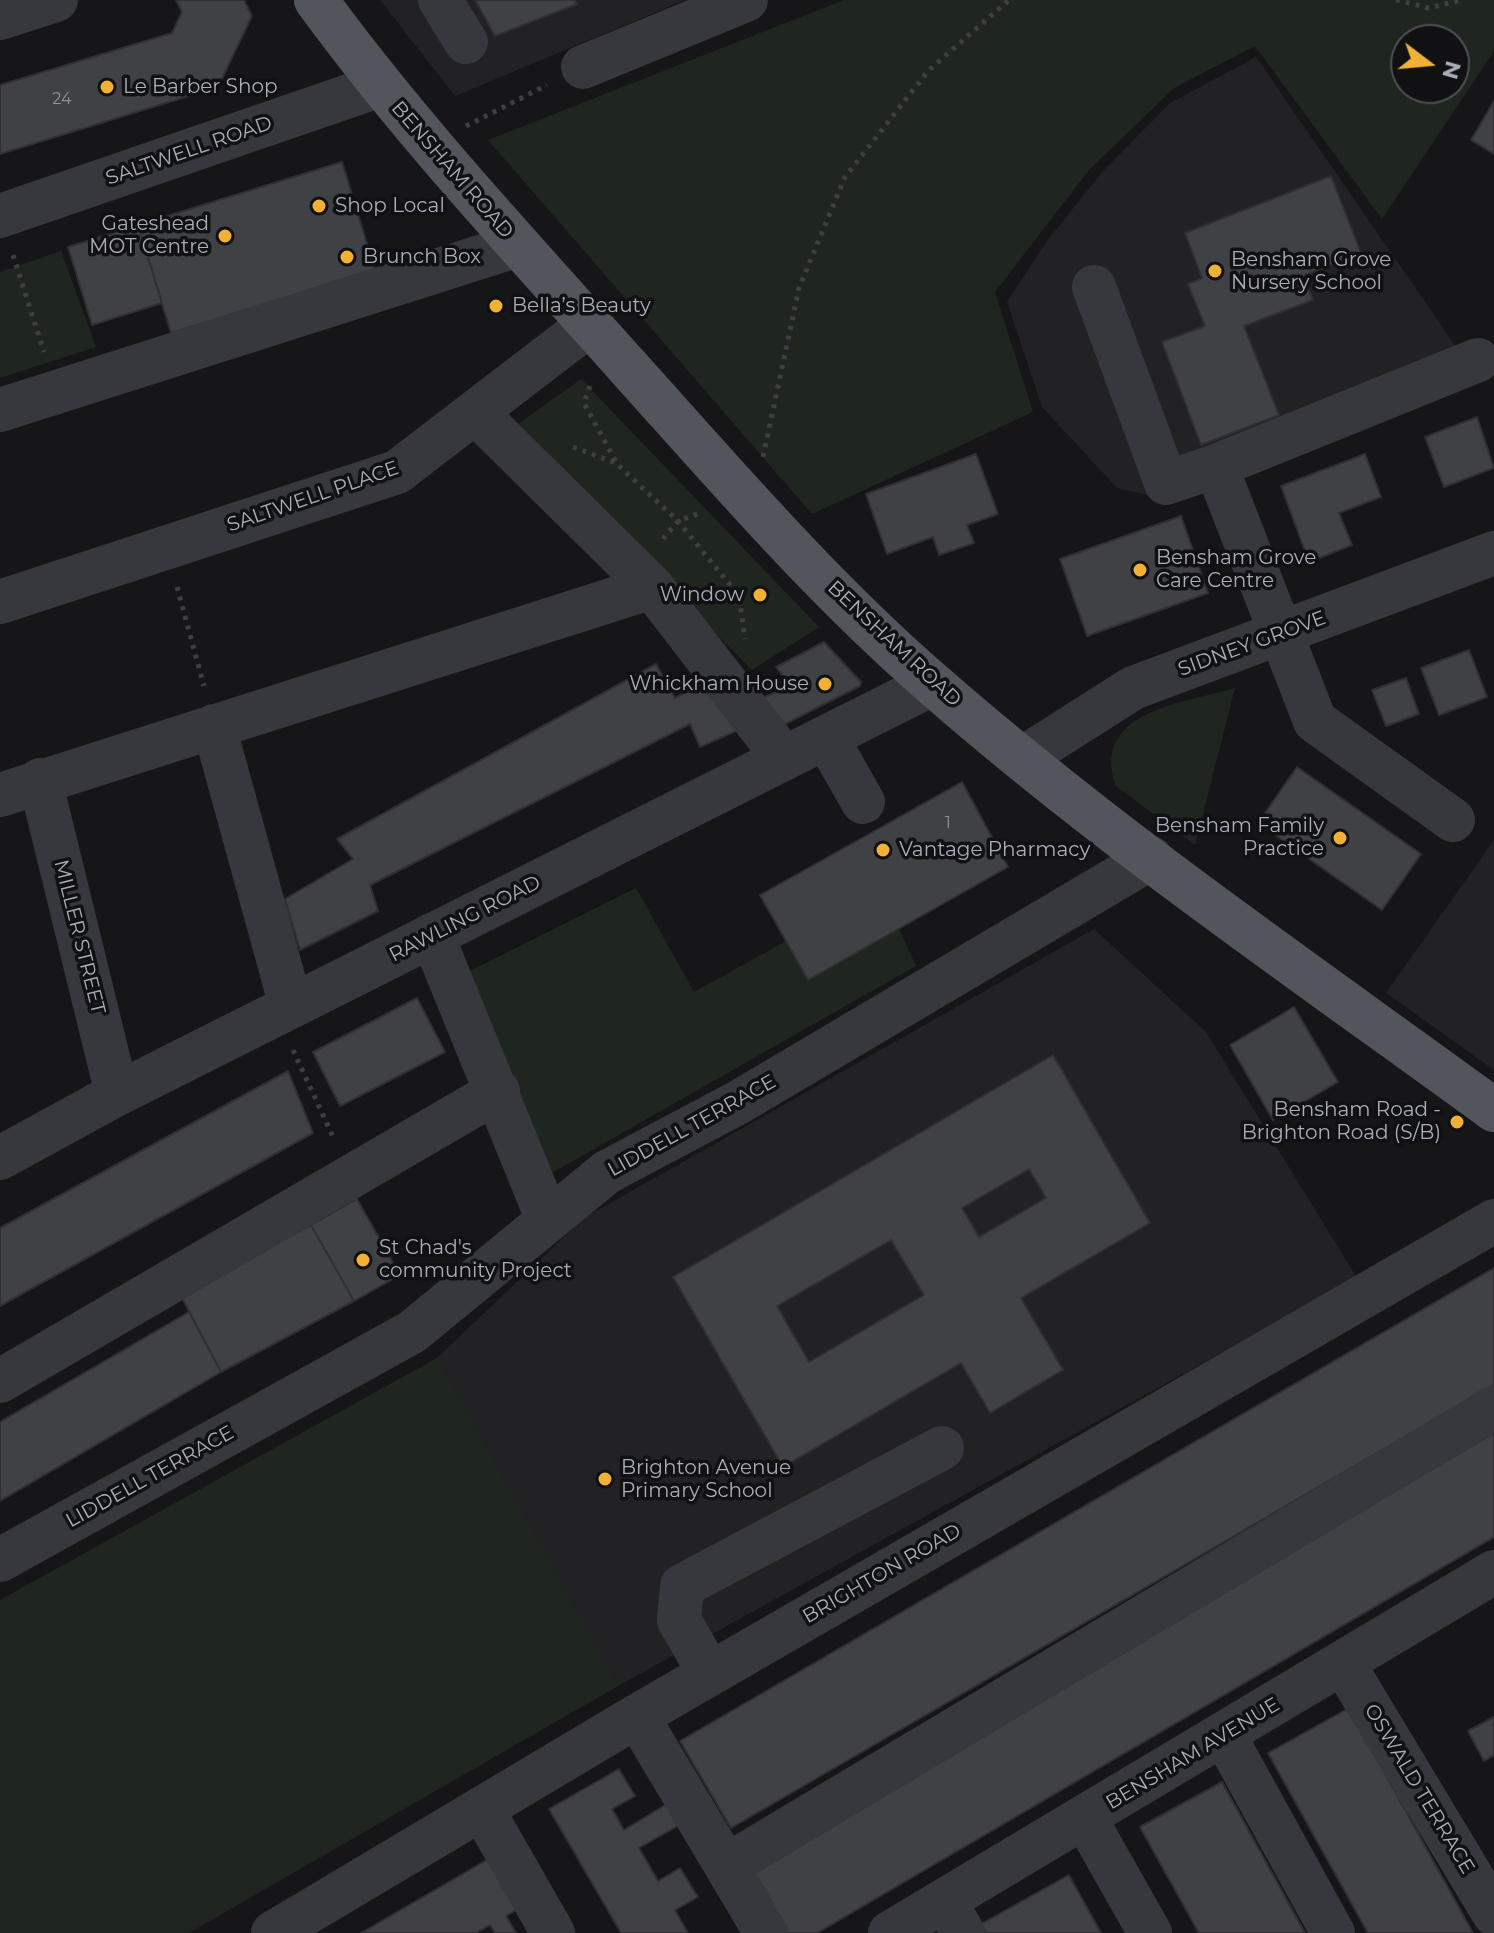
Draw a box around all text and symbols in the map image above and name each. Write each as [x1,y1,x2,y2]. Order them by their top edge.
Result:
north arrow [1390,24,1470,104]
text: N [1436,58,1467,82]
place label: Le Barber Shop [123,75,278,99]
marker: Le Barber Shop [98,78,116,96]
house number: 24 [52,89,72,109]
street label: BENSHAM ROAD [386,97,518,243]
street label: SALTWELL ROAD [103,111,275,191]
place label: Shop Local [335,194,445,218]
marker: Shop Local [310,197,328,215]
place label: Gateshead MOT Centre [89,212,209,259]
marker: Gateshead MOT Centre [216,227,234,245]
place label: Brunch Box [363,245,481,269]
marker: Brunch Box [338,248,356,266]
place label: Bensham Grove Nursery School [1231,248,1391,295]
marker: Bensham Grove Nursery School [1206,262,1224,280]
place label: Bella’s Beauty [512,294,651,318]
marker: Bella’s Beauty [487,297,505,315]
street label: SALTWELL PLACE [224,456,402,538]
place label: Bensham Grove Care Centre [1156,546,1316,593]
marker: Bensham Grove Care Centre [1131,561,1149,579]
street label: BENSHAM ROAD [822,576,966,712]
place label: Window [660,583,744,607]
marker: Window [751,586,769,604]
street label: SIDNEY GROVE [1175,606,1329,682]
place label: Whickham House [629,672,809,696]
marker: Whickham House [816,675,834,693]
house number: 1 [945,813,951,833]
place label: Bensham Family Practice [1155,814,1324,861]
marker: Bensham Family Practice [1331,829,1349,847]
place label: Vantage Pharmacy [899,838,1090,862]
marker: Vantage Pharmacy [874,841,892,859]
street label: MILLER STREET [48,857,110,1017]
street label: RAWLING ROAD [385,870,545,968]
street label: LIDDELL TERRACE [604,1070,780,1182]
place label: Bensham Road - Brighton Road (S/B) [1242,1098,1441,1145]
marker: Bensham Road - Brighton Road (S/B) [1448,1113,1466,1131]
place label: St Chad's community Project [379,1236,572,1283]
marker: St Chad's community Project [354,1251,372,1269]
street label: LIDDELL TERRACE [62,1421,238,1533]
place label: Brighton Avenue Primary School [621,1456,791,1503]
marker: Brighton Avenue Primary School [596,1470,614,1488]
street label: BRIGHTON ROAD [799,1519,965,1629]
street label: BENSHAM AVENUE [1102,1693,1284,1815]
street label: OSWALD TERRACE [1359,1700,1479,1878]

